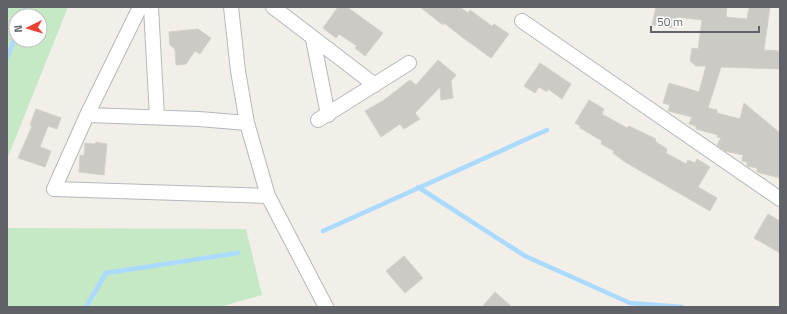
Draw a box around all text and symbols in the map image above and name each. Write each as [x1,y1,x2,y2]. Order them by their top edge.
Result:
north arrow [8,8,48,48]
scale bar [651,8,759,34]
text: 50 m [657,12,683,31]
text: N [10,24,26,33]

